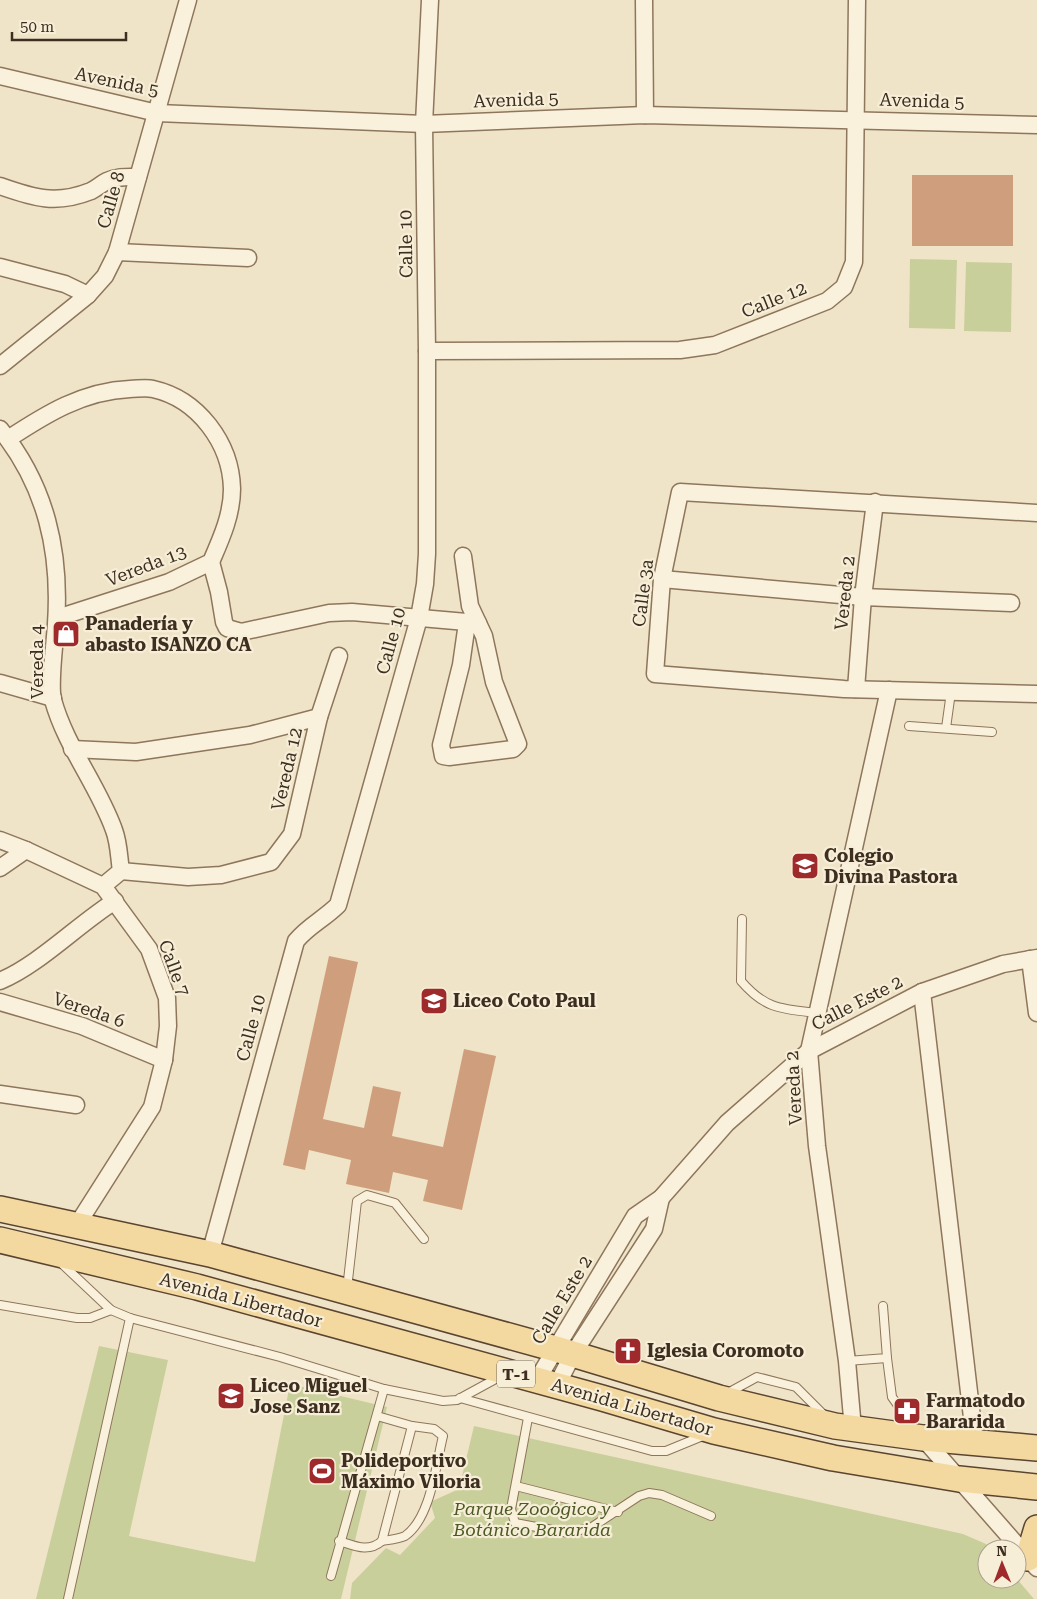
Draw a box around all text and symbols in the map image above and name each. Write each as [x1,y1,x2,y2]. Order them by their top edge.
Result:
scale bar [12,10,126,42]
text: 50 m [20,18,55,36]
street label: Avenida 5 [73,62,161,101]
street label: Avenida 5 [473,88,559,111]
street label: Avenida 5 [879,89,965,112]
street label: Calle 8 [92,169,129,231]
street label: Calle 10 [394,210,417,278]
street label: Calle 12 [738,277,809,322]
street label: Vereda 13 [103,541,189,591]
street label: Vereda 2 [830,555,859,631]
street label: Calle 3a [628,558,657,628]
street label: Calle 10 [372,605,410,677]
place label: Panadería y abasto ISANZO CA [85,613,252,655]
shop icon: Panadería y abasto ISANZO CA [51,619,81,649]
street label: Vereda 4 [26,625,47,699]
street label: Vereda 12 [267,725,306,813]
place label: Colegio Divina Pastora [824,845,958,887]
school or university icon: Colegio Divina Pastora [790,851,820,881]
street label: Calle 7 [155,937,194,999]
street label: Calle Este 2 [808,971,906,1035]
school or university icon: Liceo Coto Paul [419,986,449,1016]
street label: Vereda 6 [50,987,128,1032]
place label: Liceo Coto Paul [453,990,596,1011]
street label: Calle 10 [232,992,270,1064]
street label: Vereda 2 [781,1050,806,1126]
street label: Calle Este 2 [527,1252,596,1348]
street label: Avenida Libertador [158,1268,325,1331]
church icon: Iglesia Coromoto [613,1336,643,1366]
place label: Iglesia Coromoto [647,1340,804,1361]
road number: T-1 [497,1360,535,1388]
street label: Avenida Libertador [549,1373,716,1440]
place label: Liceo Miguel Jose Sanz [250,1375,368,1417]
school or university icon: Liceo Miguel Jose Sanz [216,1381,246,1411]
place label: Farmatodo Bararida [926,1390,1025,1432]
pharmacy icon: Farmatodo Bararida [892,1396,922,1426]
place label: Polideportivo Máximo Viloria [341,1450,481,1492]
sports icon: Polideportivo Máximo Viloria [307,1456,337,1486]
park label: Parque Zooógico y Botánico Bararida [452,1498,611,1540]
north arrow [977,1539,1027,1589]
text: N [996,1543,1008,1559]

